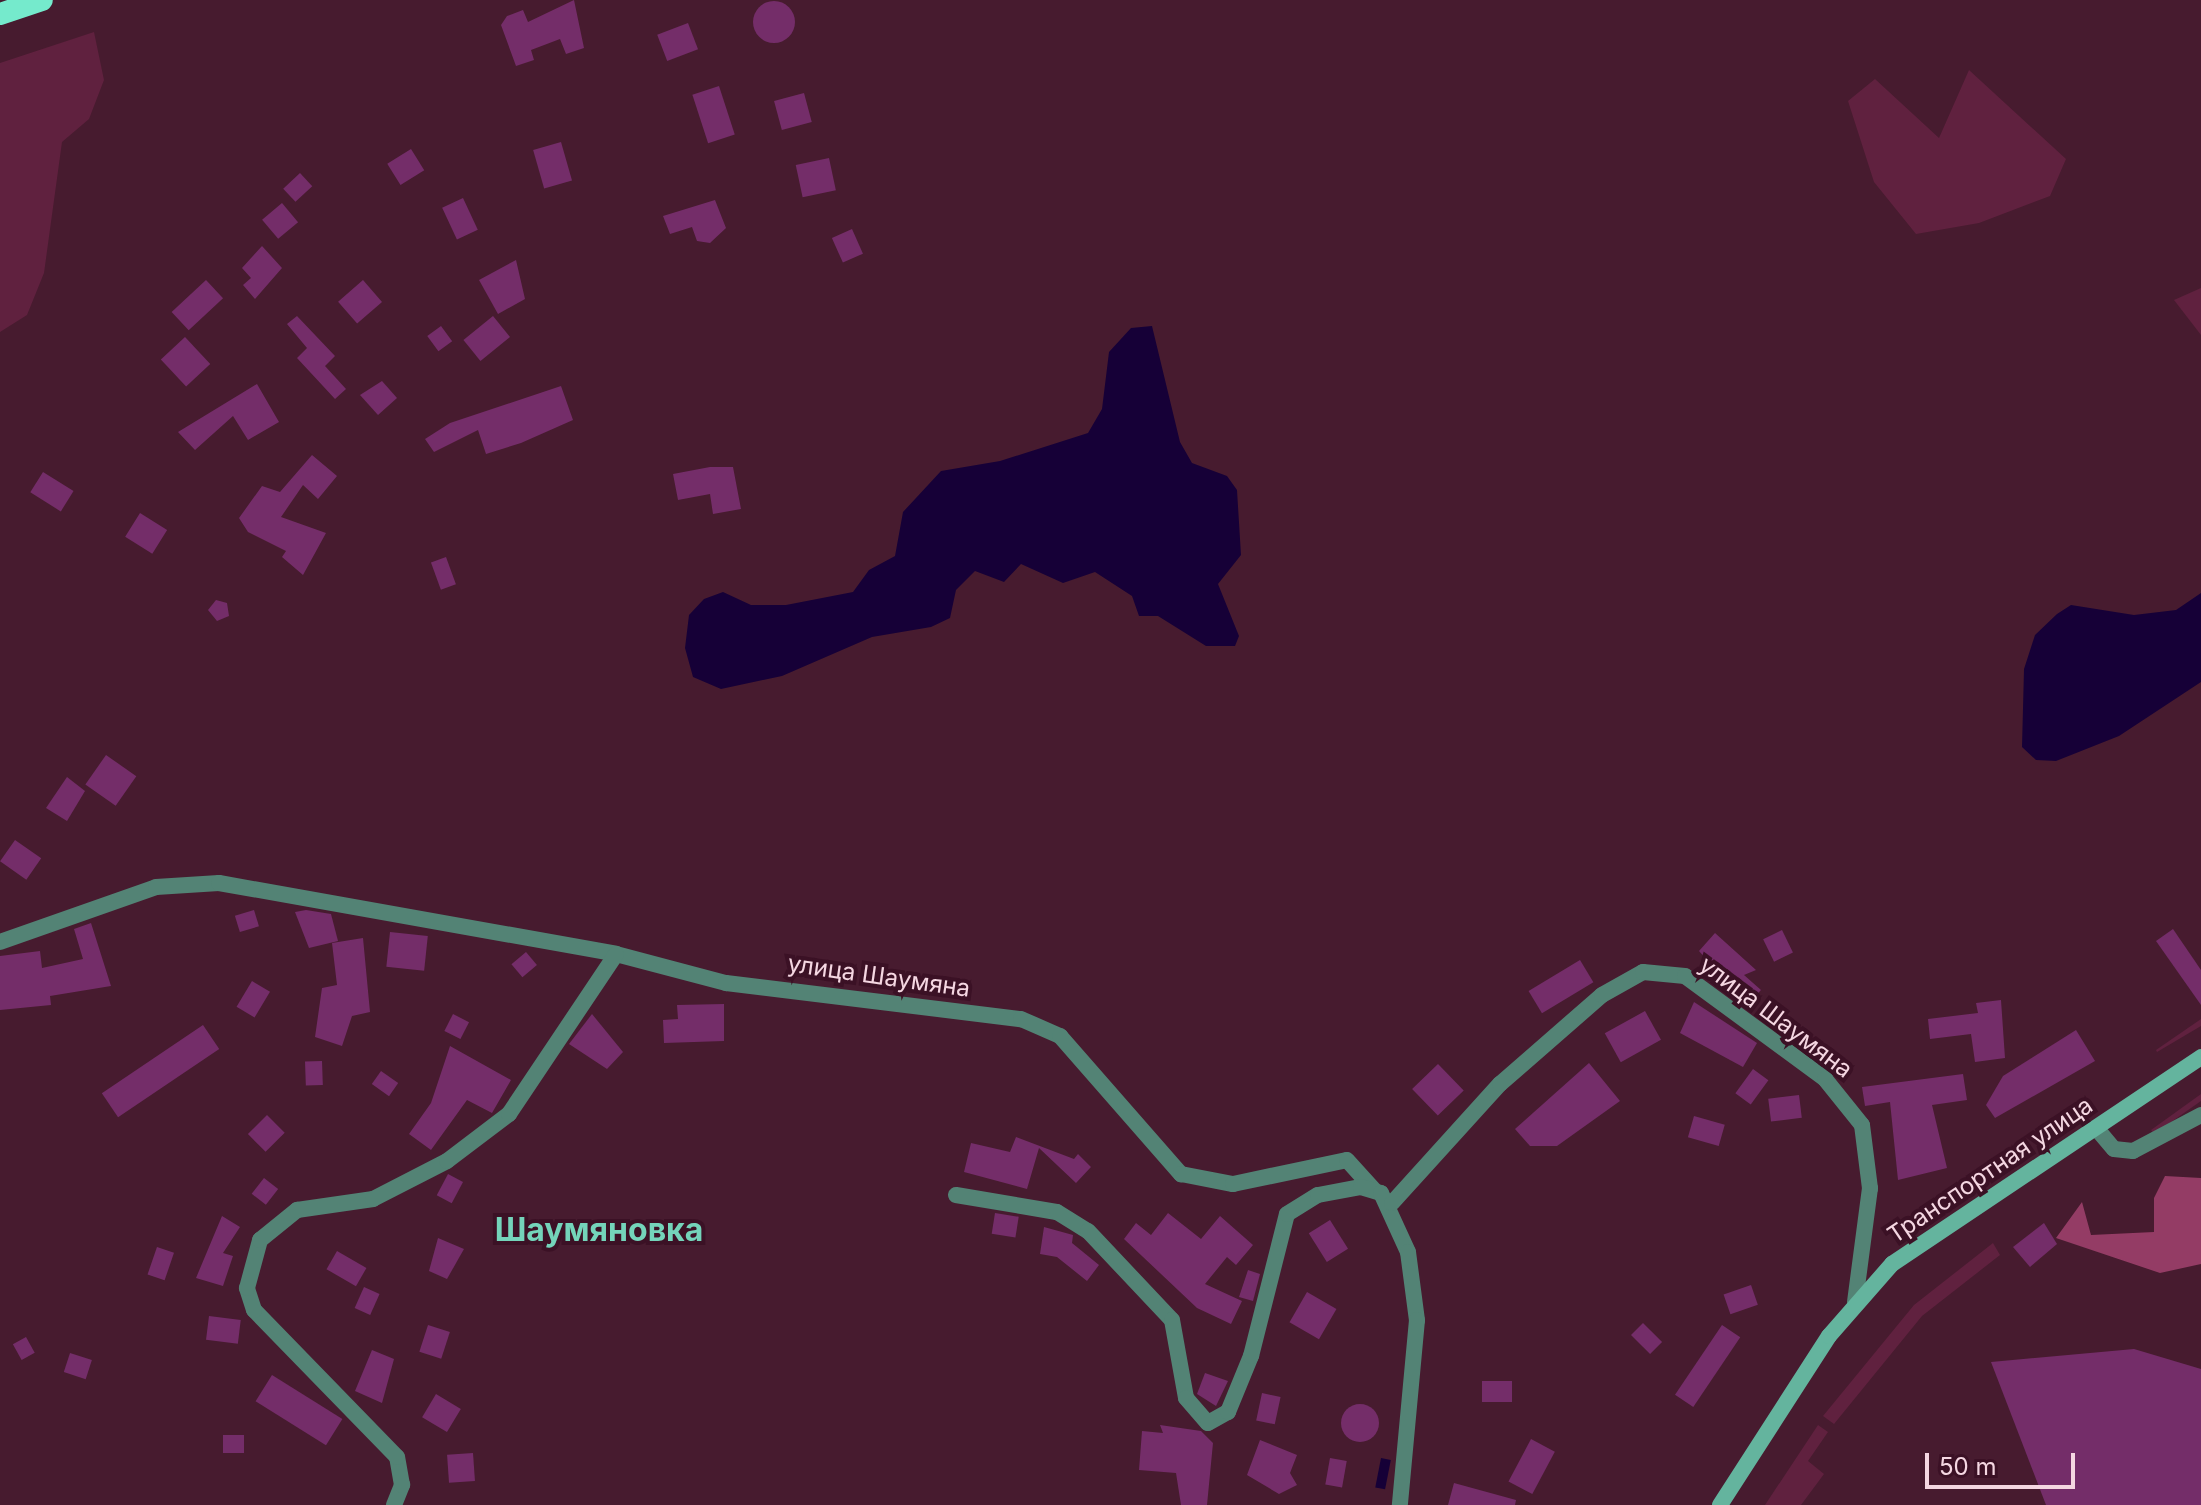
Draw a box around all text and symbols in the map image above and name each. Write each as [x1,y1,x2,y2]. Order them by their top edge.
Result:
street label: улица Шаумяна [786,949,972,1003]
street label: улица Шаумяна [1694,950,1858,1084]
street label: Транспортная улица [1882,1091,2098,1249]
district label: Шаумяновка [495,1211,703,1249]
scale bar [1929,1437,2079,1487]
text: 50 m [1939,1452,1997,1481]

